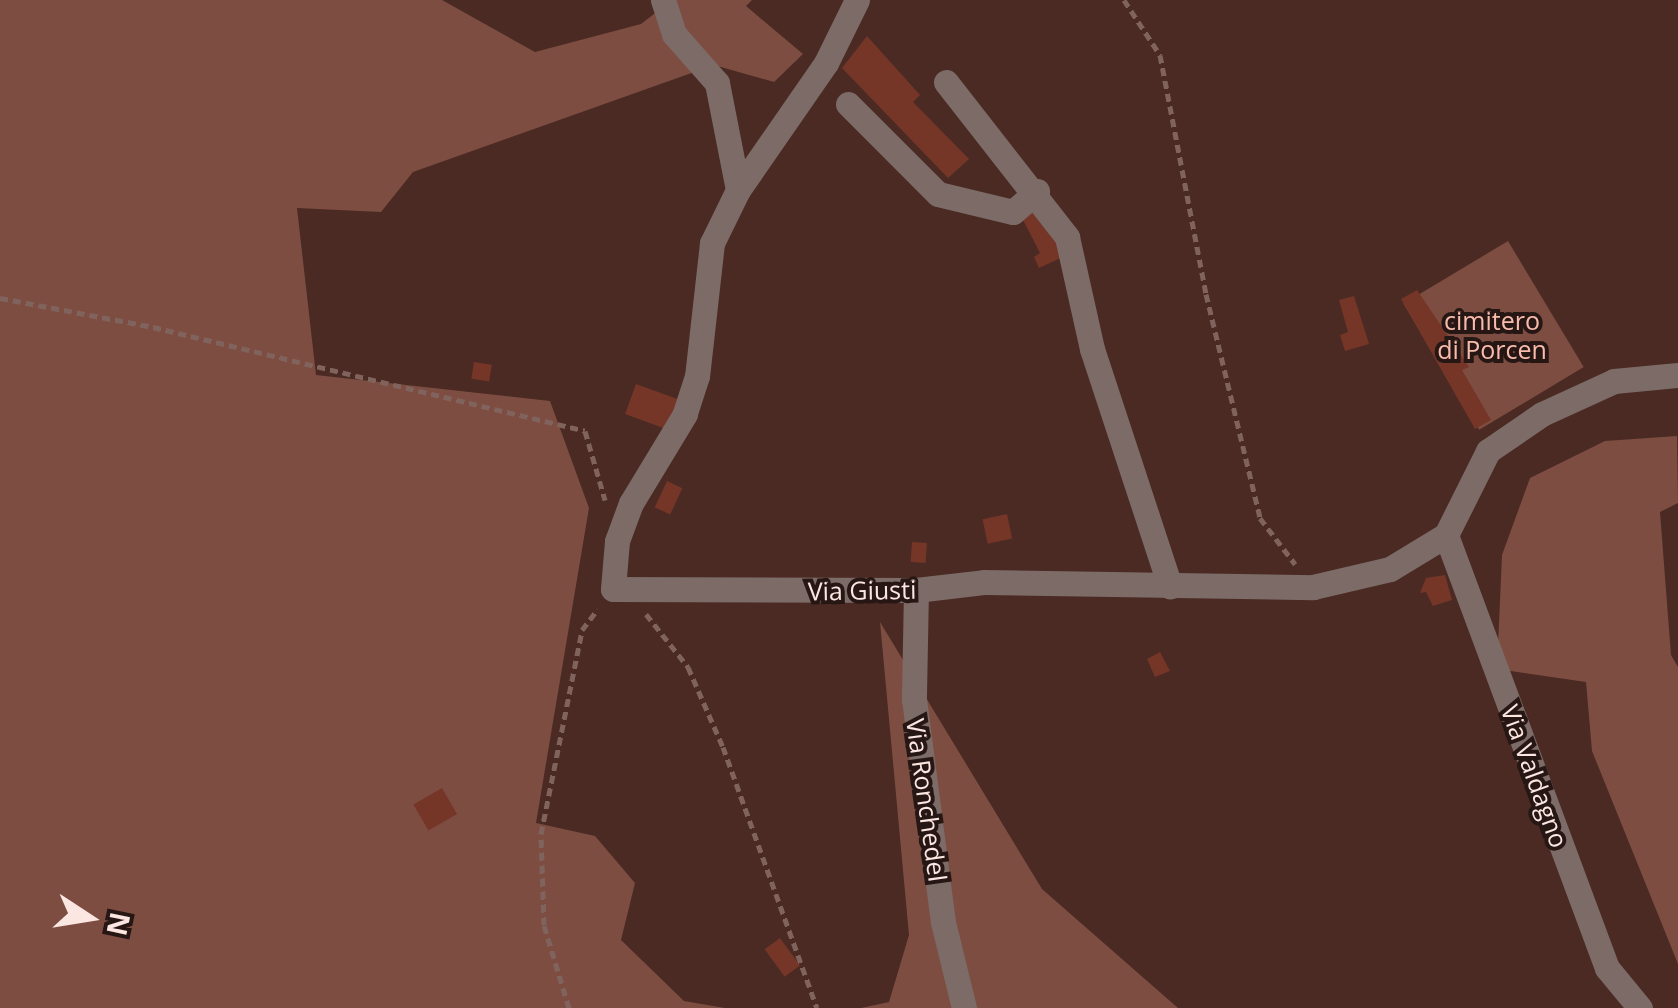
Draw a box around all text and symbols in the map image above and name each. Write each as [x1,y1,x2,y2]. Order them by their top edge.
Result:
park label: cimitero di Porcen [1437,306,1547,365]
street label: Via Giusti [807,574,917,606]
street label: Via Valdagno [1495,700,1575,852]
street label: Via Ronchedel [901,717,953,883]
north arrow [40,868,140,968]
text: N [98,909,140,939]

